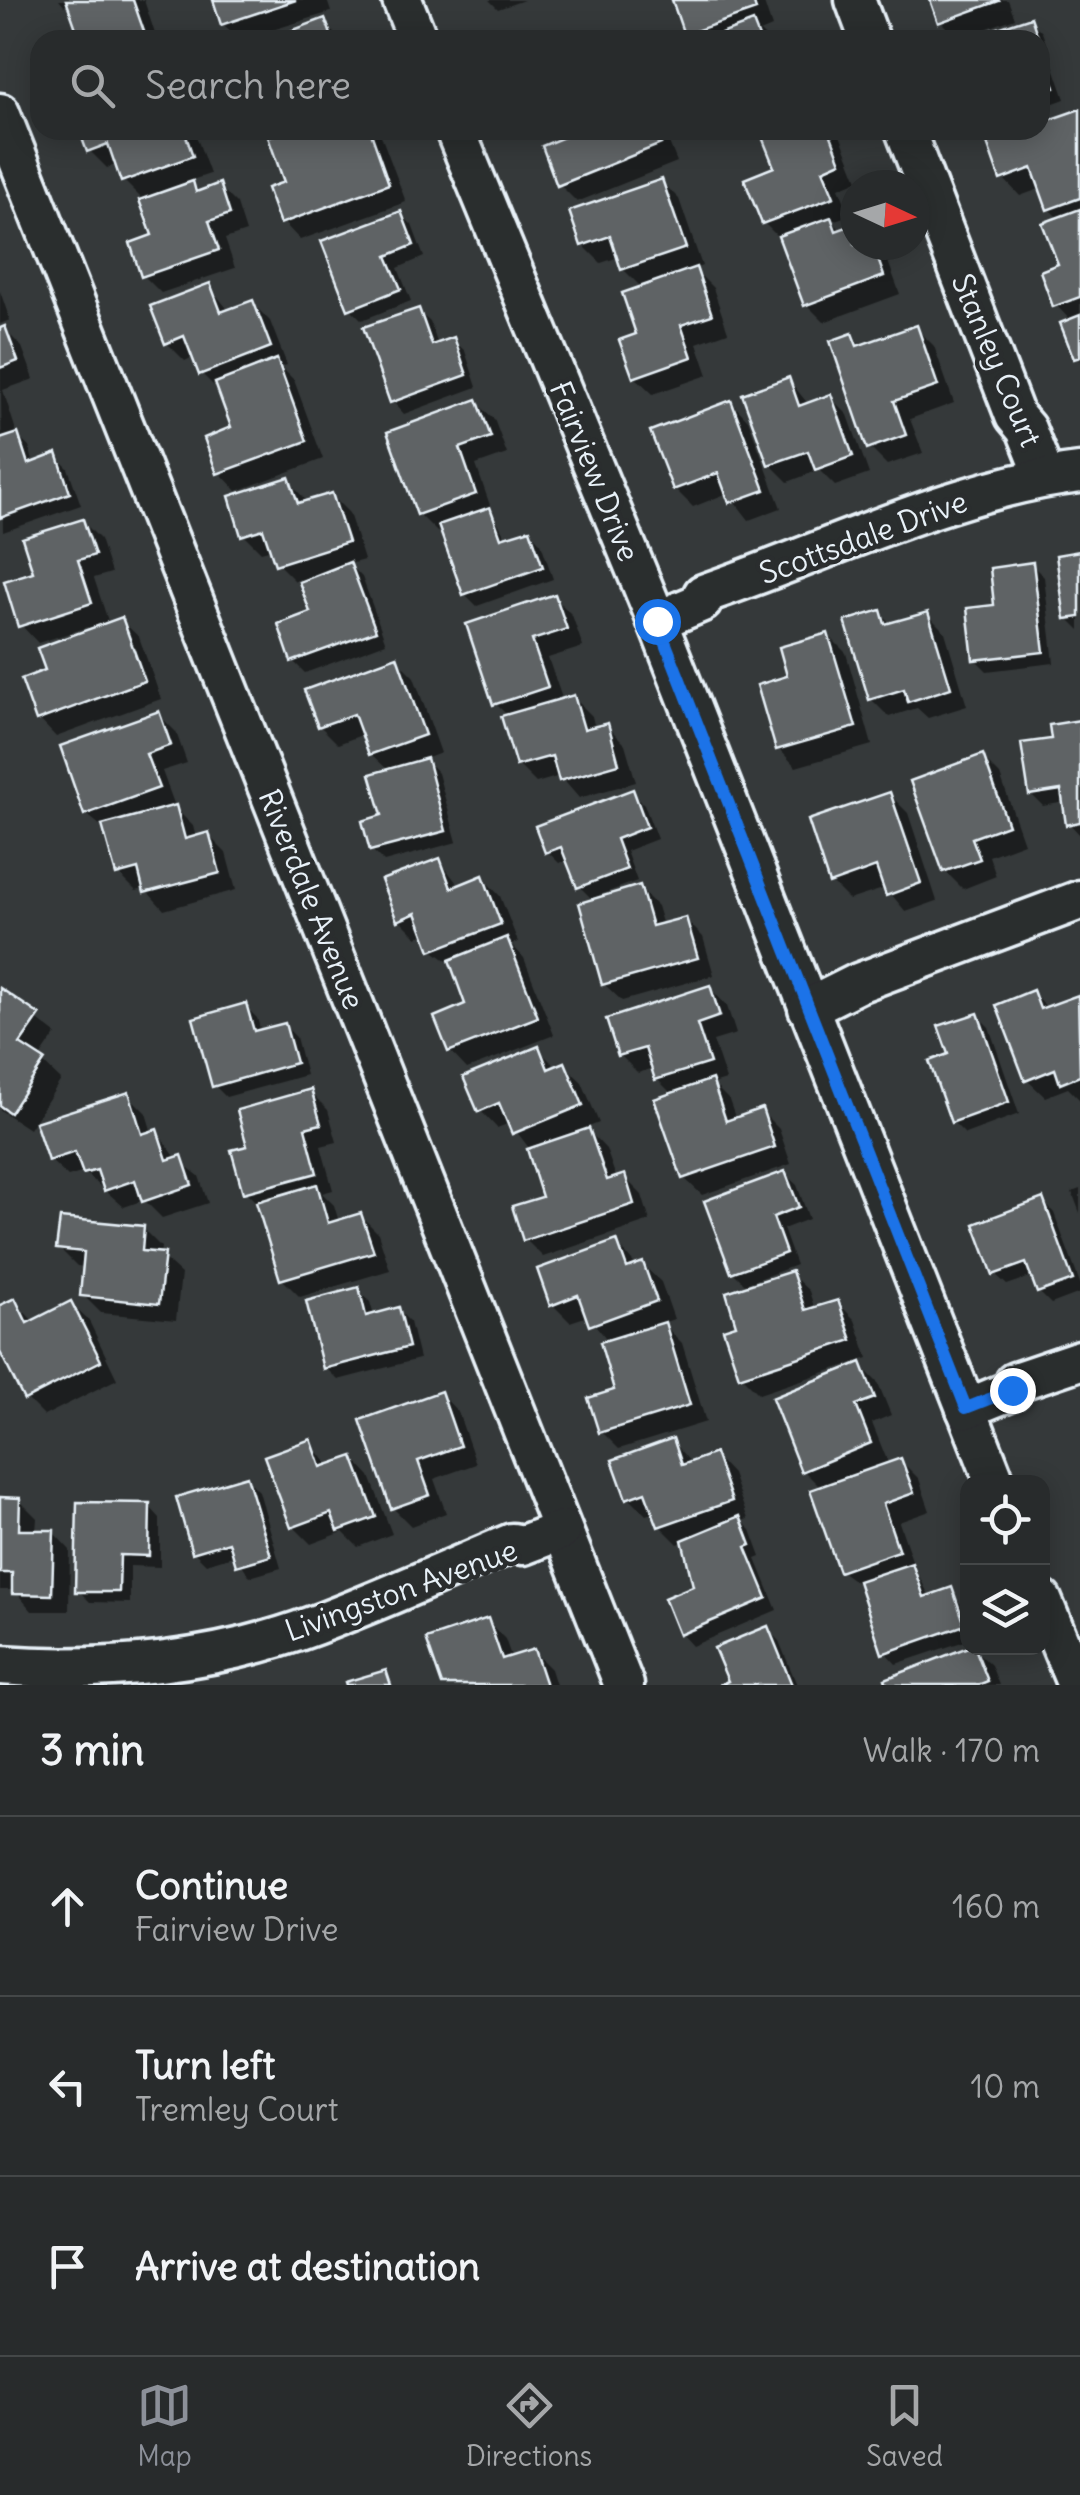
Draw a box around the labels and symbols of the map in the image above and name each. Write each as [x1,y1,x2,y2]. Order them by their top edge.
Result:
north arrow [840,170,930,260]
street label: Stanley Court [944,268,1050,452]
street label: Fairview Drive [542,375,648,567]
street label: Scottsdale Drive [754,482,972,592]
route start [635,599,681,645]
street label: Riverdale Avenue [251,783,373,1015]
route end [990,1368,1036,1414]
street label: Livingston Avenue [280,1530,522,1650]

